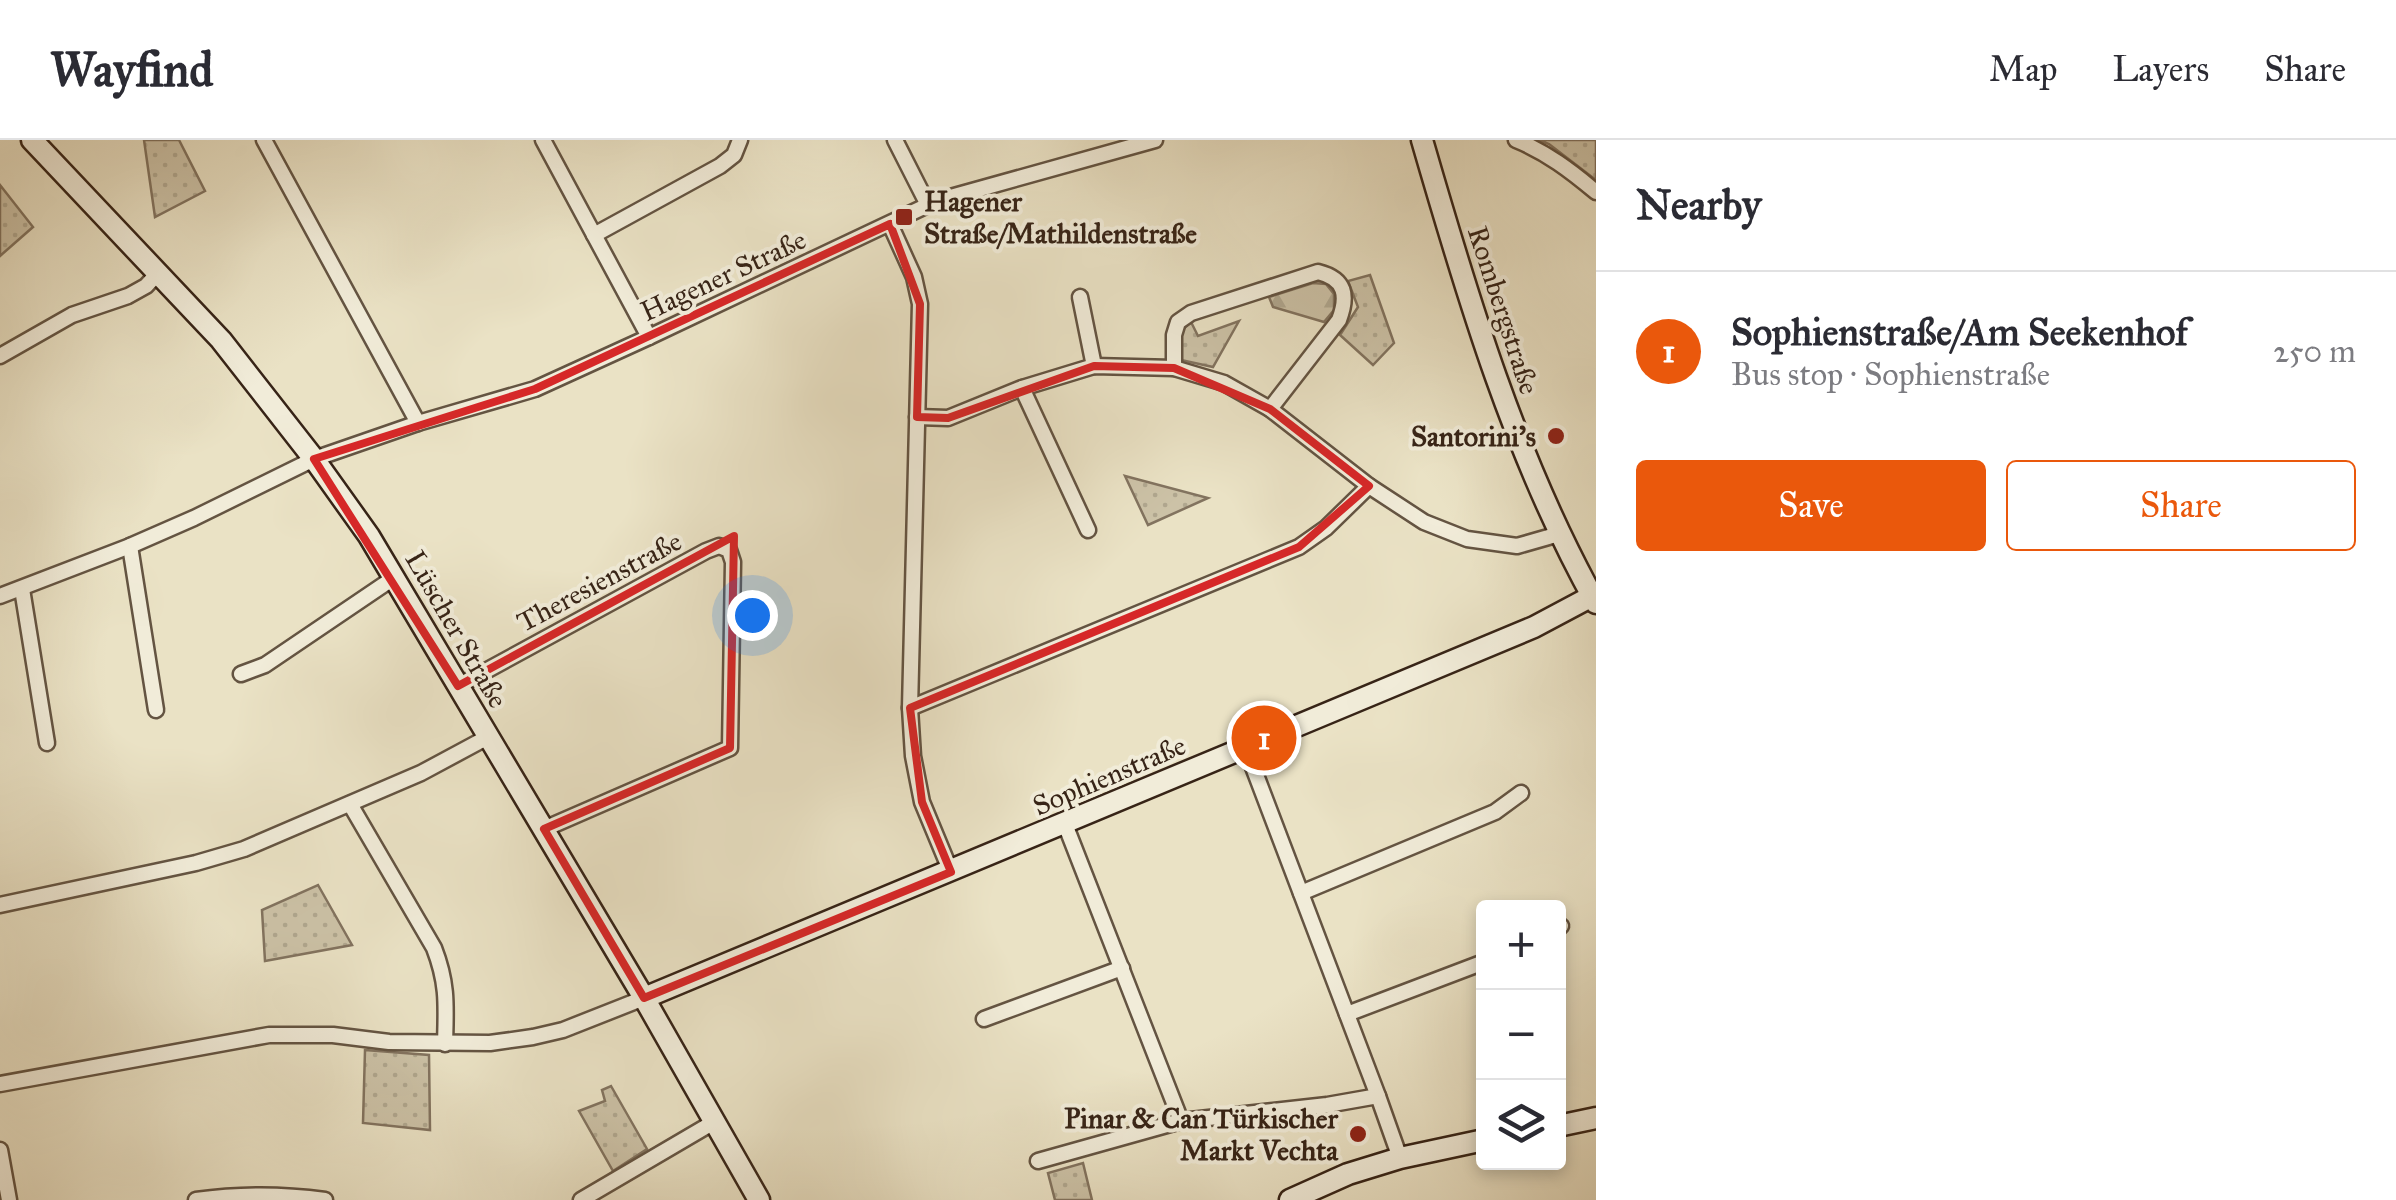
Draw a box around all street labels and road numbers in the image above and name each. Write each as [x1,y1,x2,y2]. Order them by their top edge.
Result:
street label: Hagener Straße [635,222,812,329]
street label: Rombergstraße [1460,222,1547,399]
street label: Theresienstraße [511,523,688,640]
street label: Lüscher Straße [397,544,516,714]
street label: Sophienstraße [1027,728,1191,823]

